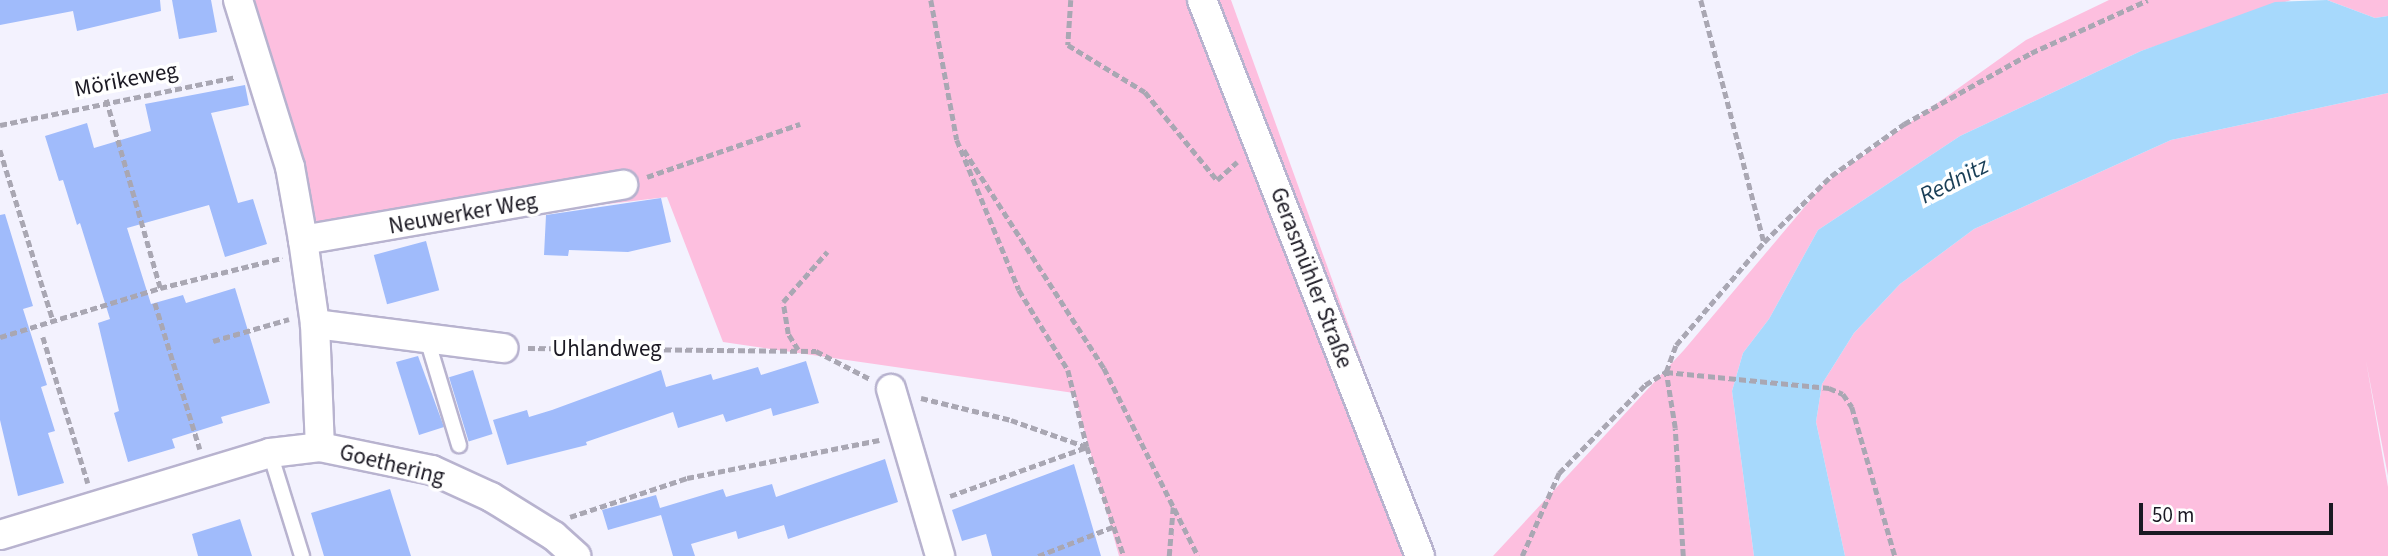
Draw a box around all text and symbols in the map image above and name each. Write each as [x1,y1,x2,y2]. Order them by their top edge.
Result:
street label: Mörikeweg [72,56,180,104]
water label: Rednitz [1915,152,1993,210]
street label: Gerasmühler Straße [1264,184,1358,372]
street label: Neuwerker Weg [387,187,539,241]
street label: Uhlandweg [552,335,662,363]
street label: Goethering [337,439,447,491]
scale bar [2143,490,2337,534]
text: 50 m [2152,500,2194,530]

